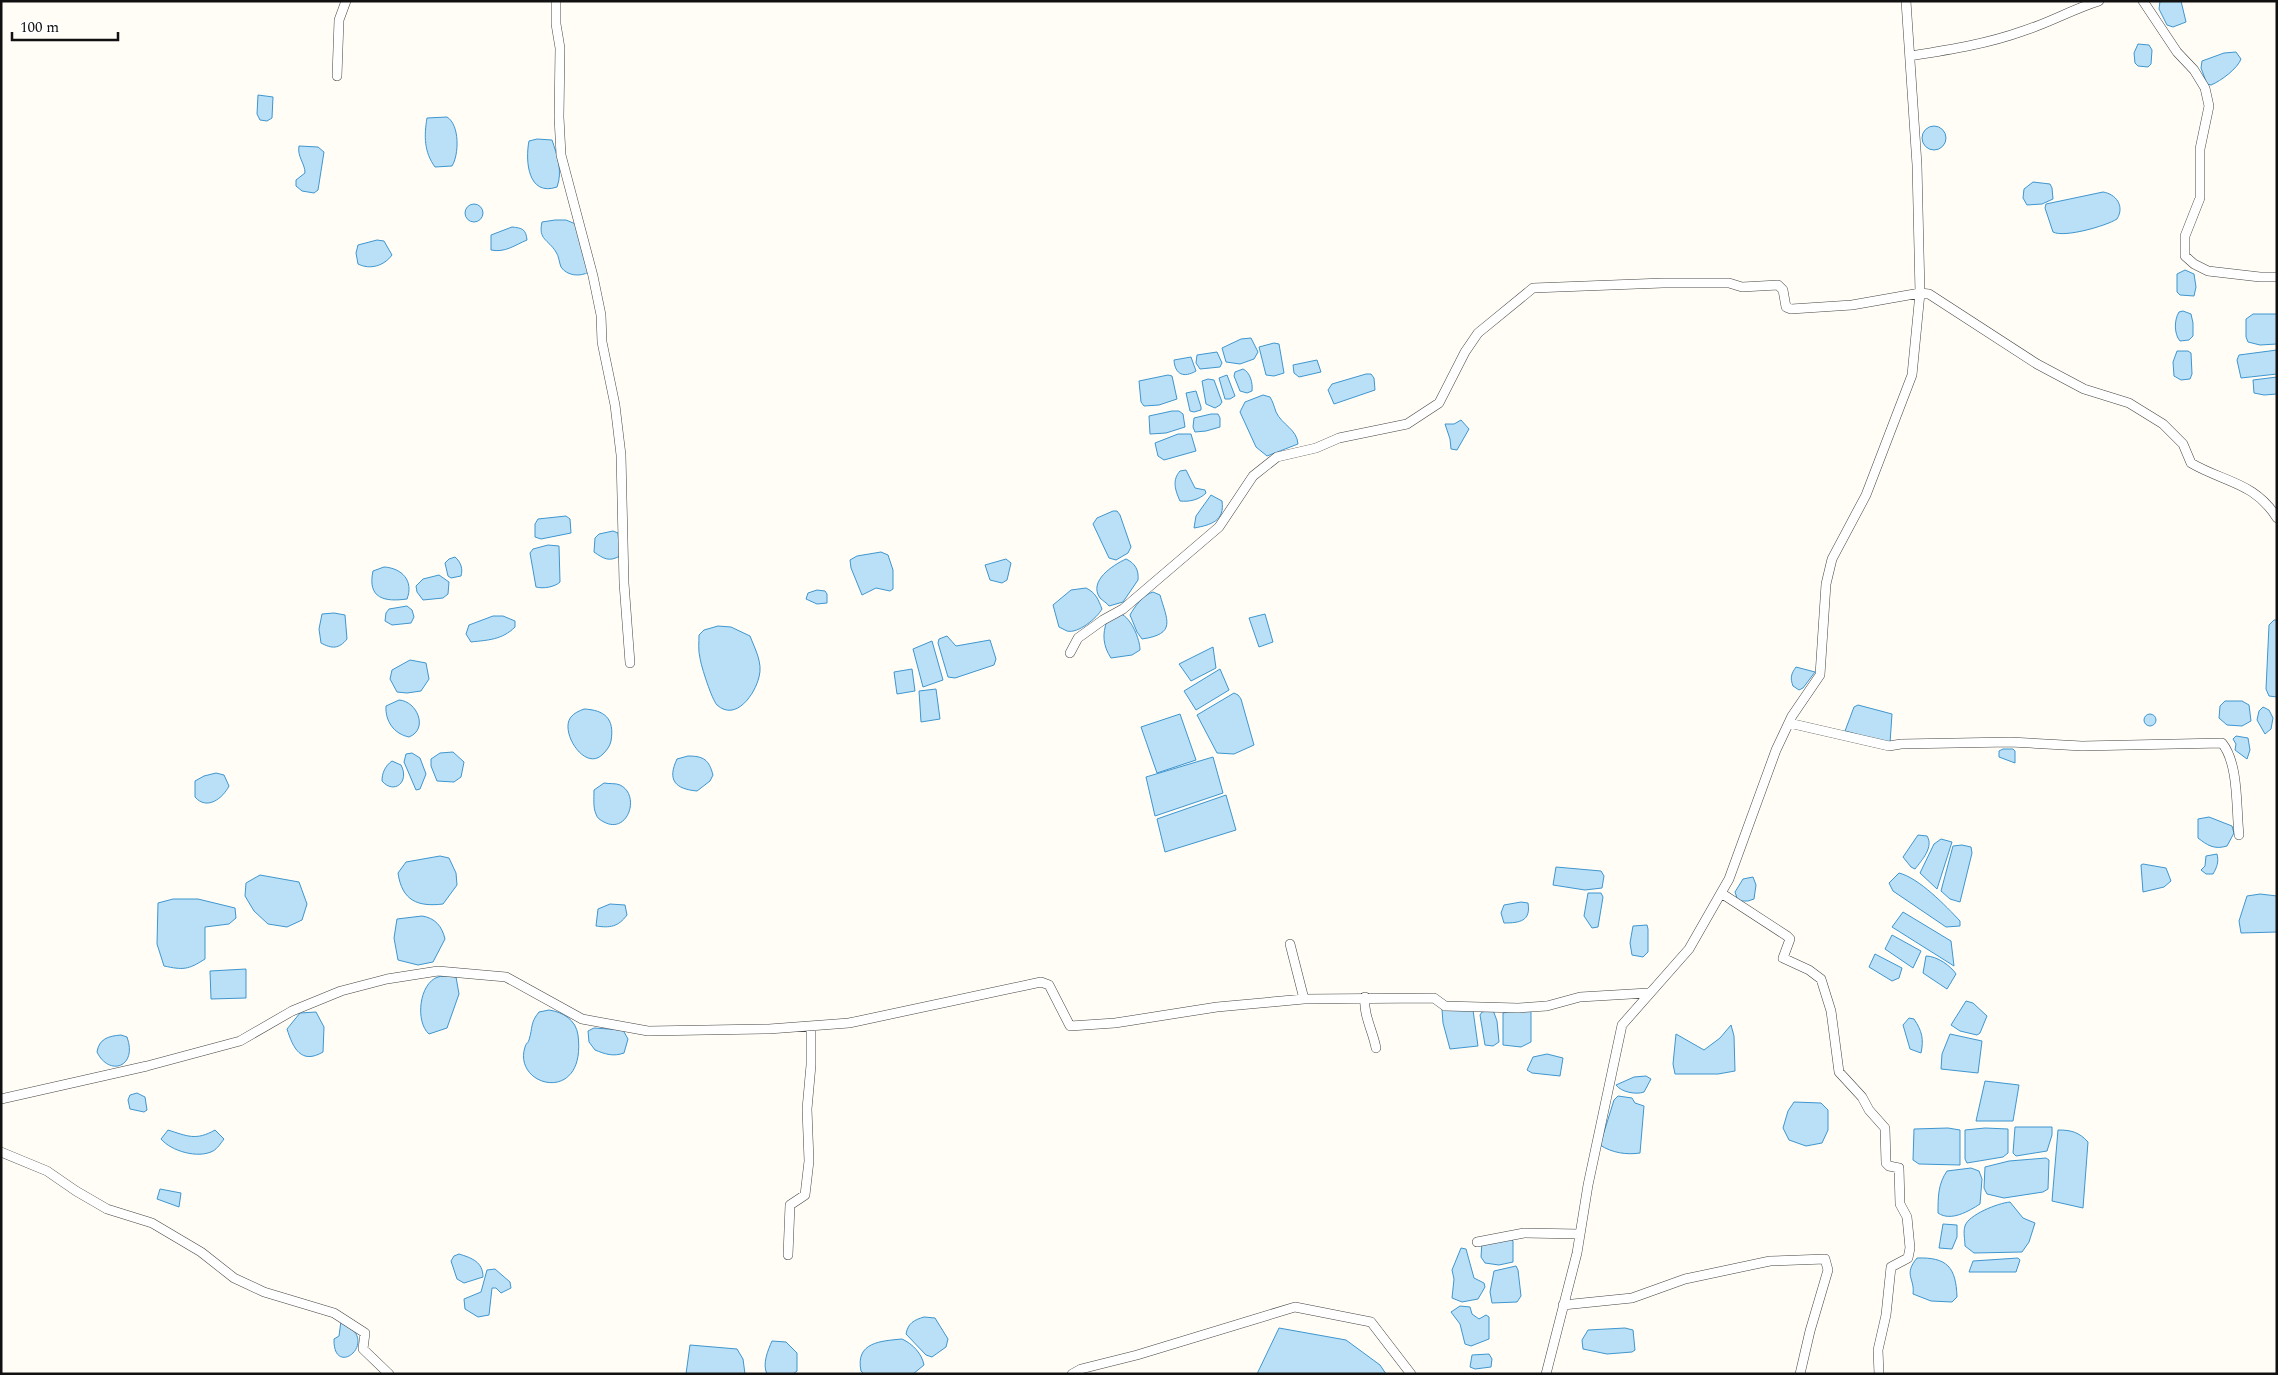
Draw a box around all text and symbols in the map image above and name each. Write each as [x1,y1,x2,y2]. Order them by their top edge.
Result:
scale bar [12,10,119,42]
text: 100 m [20,16,59,39]

